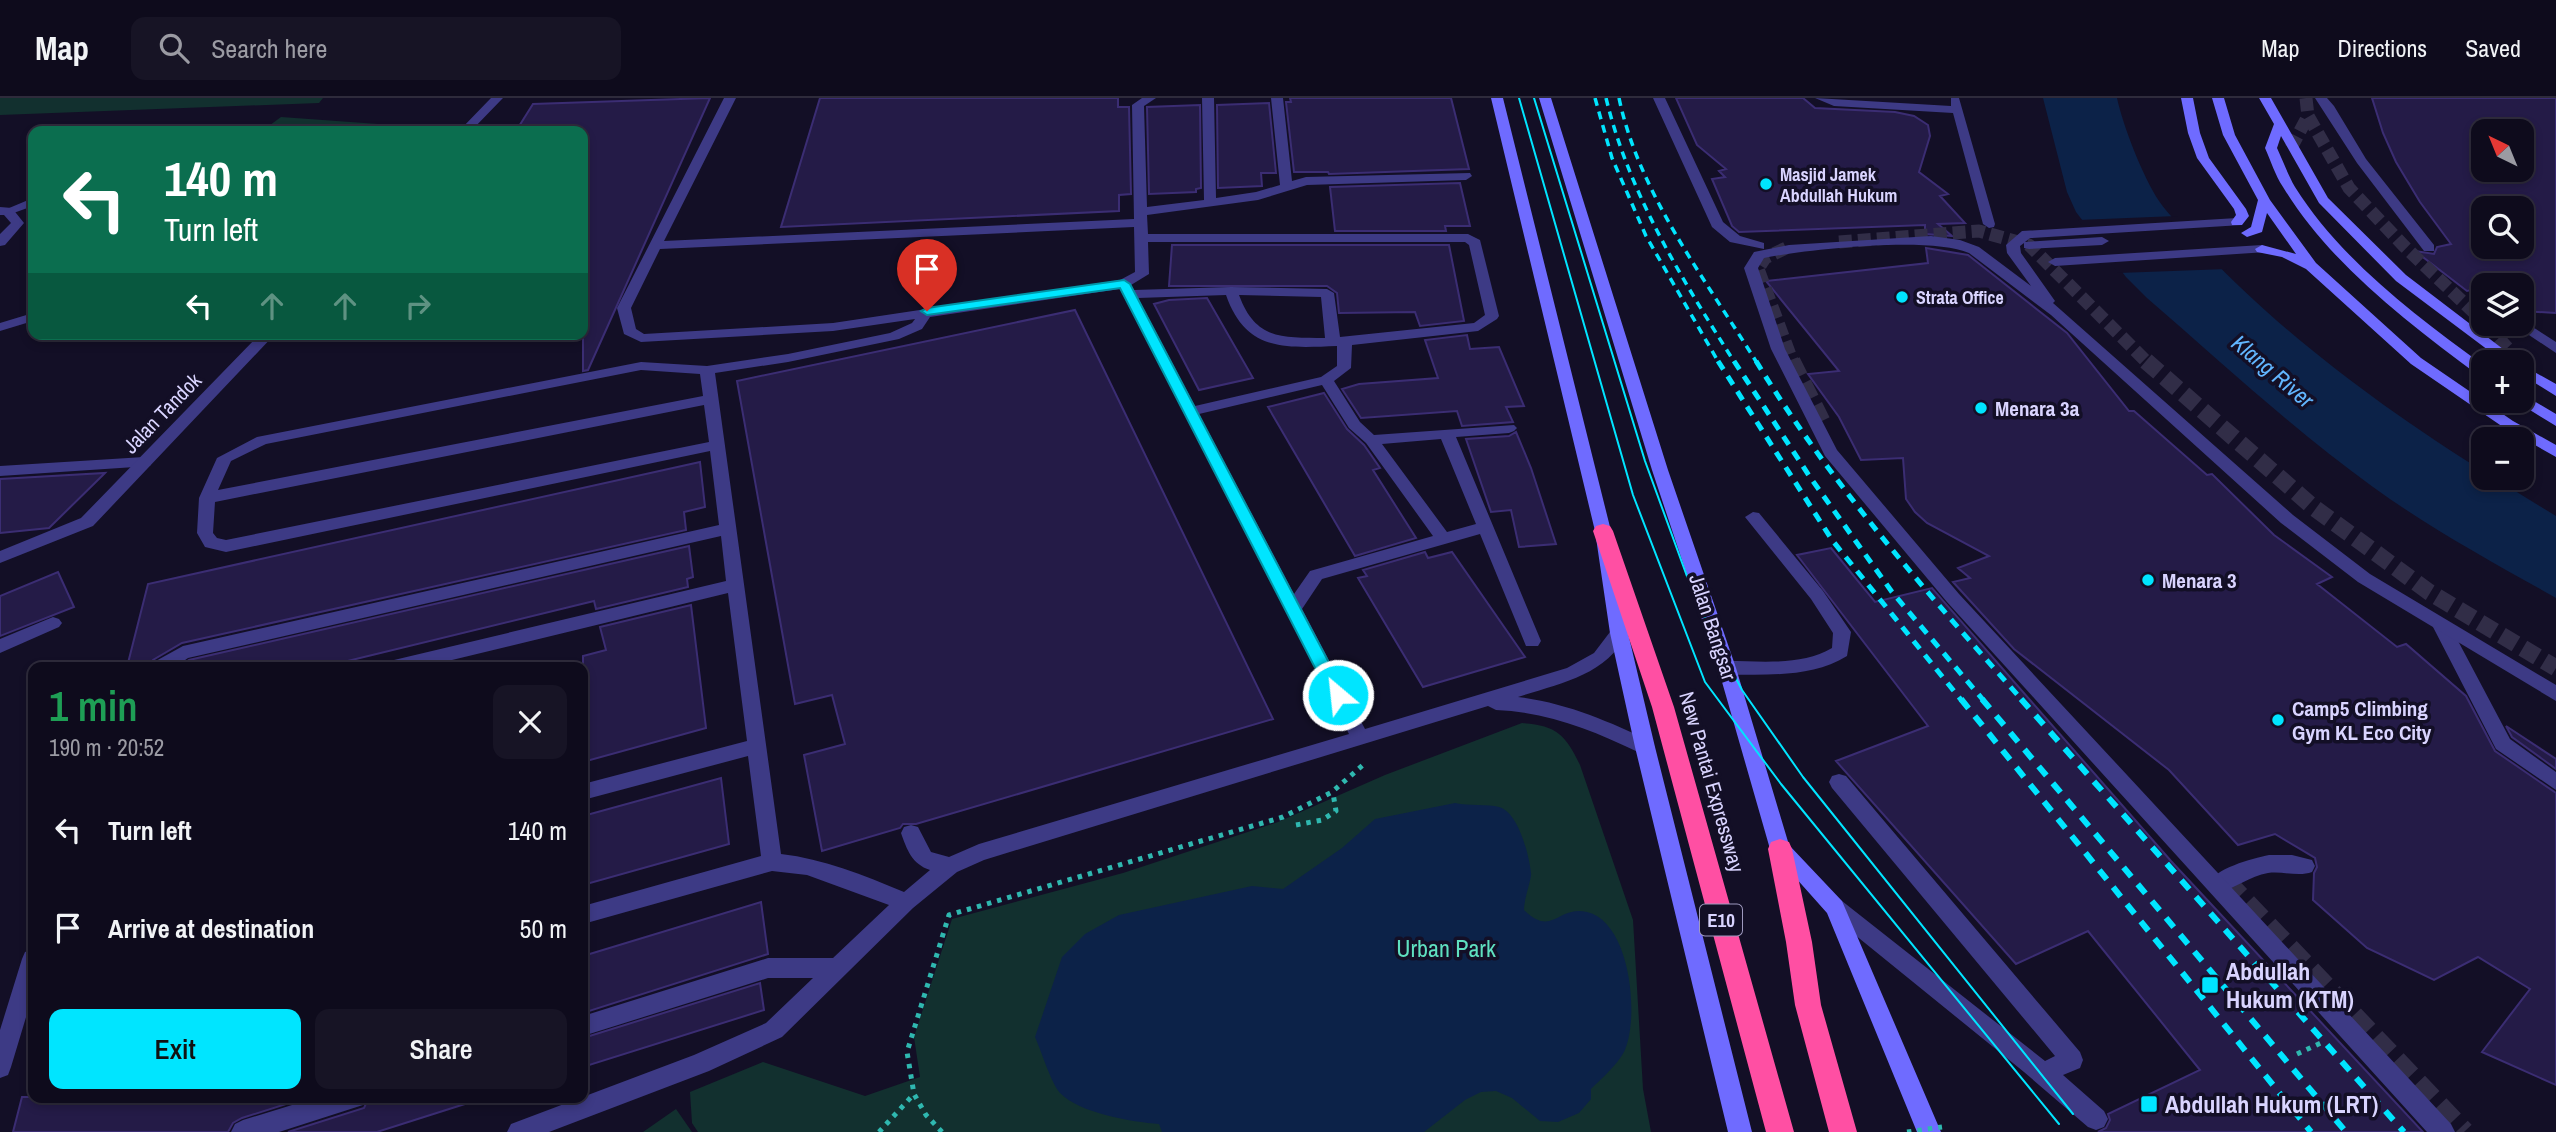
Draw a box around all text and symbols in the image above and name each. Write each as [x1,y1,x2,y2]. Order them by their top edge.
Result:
search box [131,17,621,80]
text: Map [35,26,89,70]
icon: search [155,29,193,67]
text: Search here [211,31,327,66]
text: Map [2261,32,2299,64]
text: Directions [2337,32,2427,64]
text: Saved [2465,32,2521,64]
north arrow [2471,119,2534,182]
map controls [2471,119,2534,490]
text: 140 m [164,145,278,211]
icon: left [49,154,140,245]
place label: Masjid Jamek Abdullah Hukum [1780,162,1897,208]
marker: Masjid Jamek Abdullah Hukum [1758,176,1774,192]
button: search [2471,196,2534,259]
text: Turn left [164,208,258,251]
pin [897,239,957,311]
icon: arrive [908,250,946,288]
button: layers [2471,273,2534,336]
place label: Strata Office [1916,285,2004,310]
icon: left [180,287,218,325]
icon: ahead [253,287,291,325]
icon: ahead [326,287,364,325]
icon: right [399,287,437,325]
marker: Strata Office [1894,289,1910,305]
water label: Klang River [2225,327,2321,415]
button: + [2471,350,2534,413]
street label: Jalan Tandok [116,366,208,460]
place label: Menara 3a [1995,394,2080,423]
marker: Menara 3a [1973,400,1989,416]
button: − [2471,427,2534,490]
place label: Menara 3 [2162,566,2237,595]
street label: Jalan Bangsar [1682,570,1744,684]
marker: Menara 3 [2140,572,2156,588]
position arrow [1301,658,1375,732]
text: 1 min [49,678,138,734]
button: close [493,685,567,759]
street label: New Pantai Expressway [1672,688,1752,876]
place label: Camp5 Climbing Gym KL Eco City [2292,694,2432,747]
marker: Camp5 Climbing Gym KL Eco City [2270,712,2286,728]
text: 190 m · 20:52 [49,732,164,763]
icon: left [49,811,87,849]
text: Turn left [108,813,192,848]
text: 140 m [508,813,567,848]
road number: E10 [1700,904,1742,936]
icon: arrive [49,909,87,947]
text: Arrive at destination [108,911,314,946]
text: 50 m [520,911,567,946]
park label: Urban Park [1396,932,1496,964]
place label: Abdullah Hukum (KTM) [2226,955,2354,1015]
marker: Abdullah Hukum (KTM) [2200,975,2220,995]
button: Exit [49,1009,301,1089]
button: Share [315,1009,567,1089]
place label: Abdullah Hukum (LRT) [2165,1088,2378,1120]
marker: Abdullah Hukum (LRT) [2139,1094,2159,1114]

